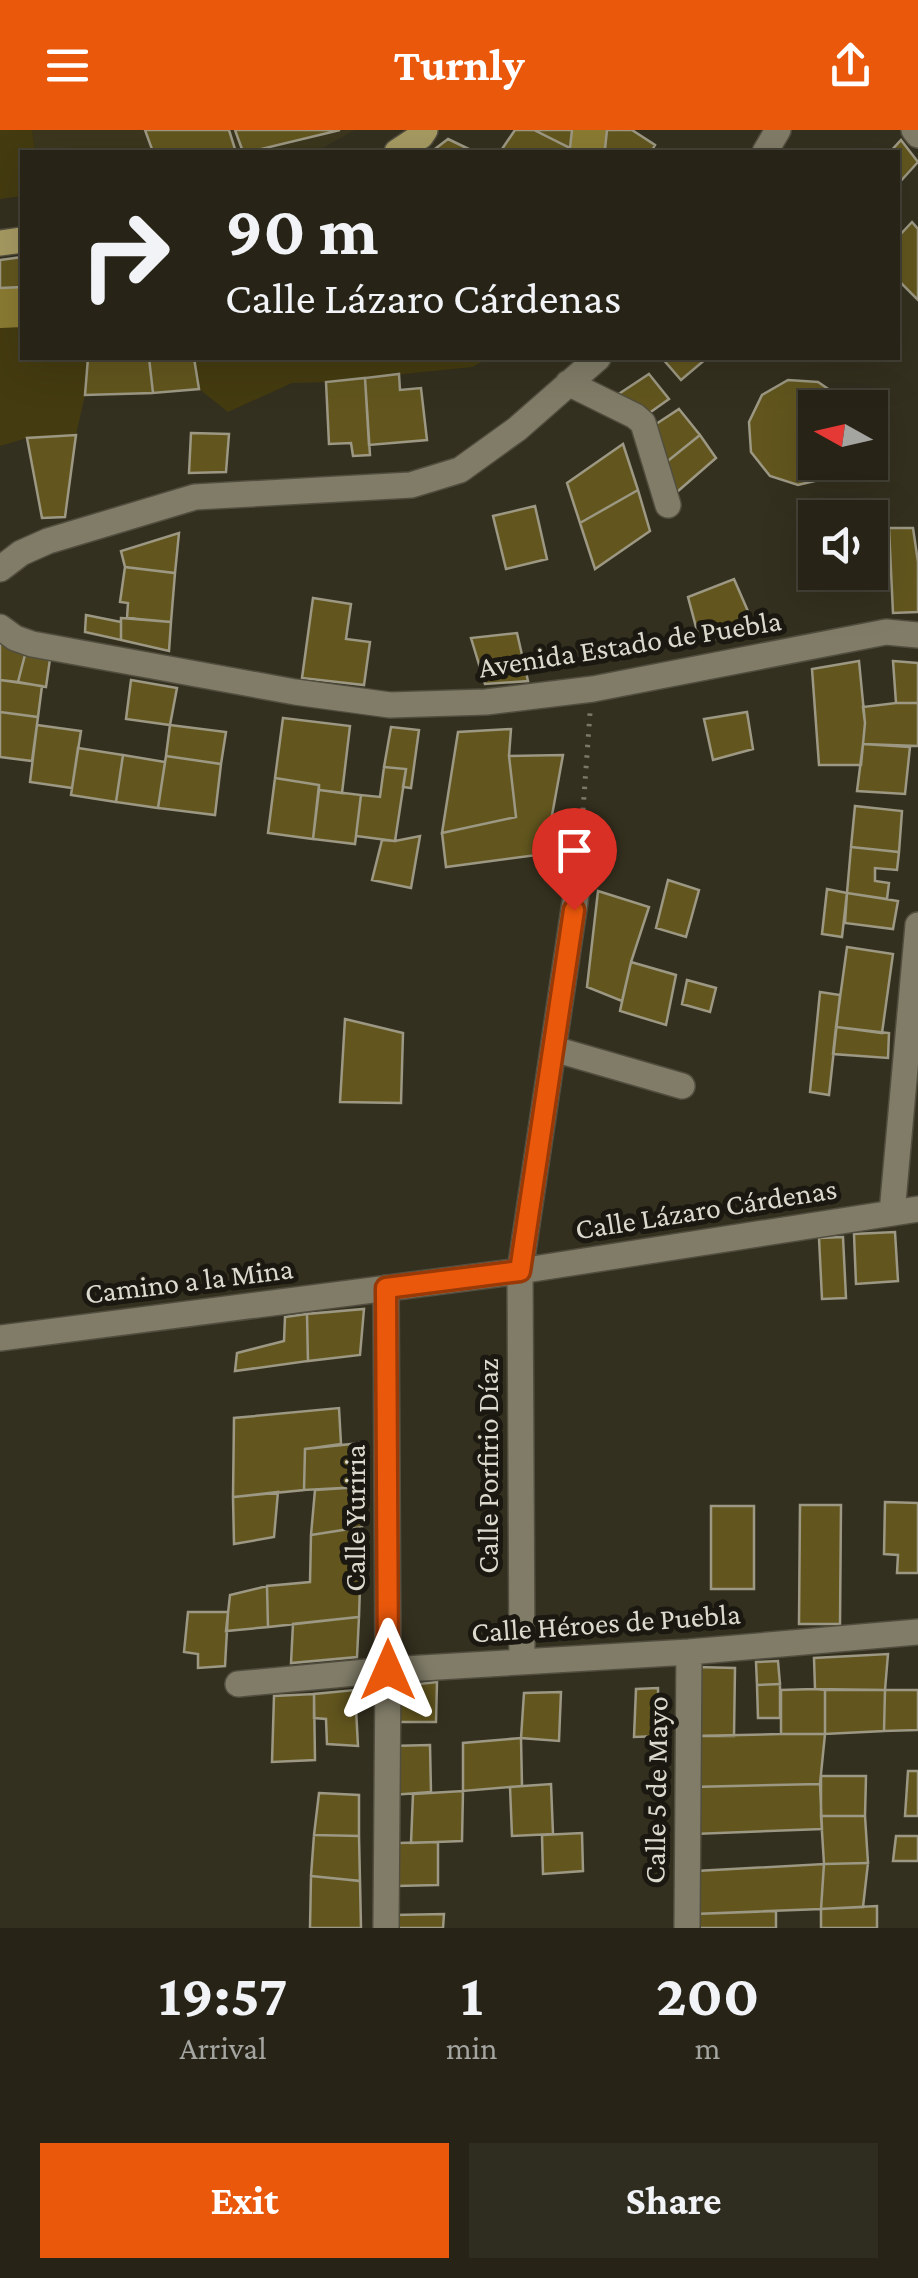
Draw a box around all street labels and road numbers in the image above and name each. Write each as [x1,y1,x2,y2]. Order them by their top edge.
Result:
street label: Avenida Estado de Puebla [476,603,784,684]
street label: Calle Lázaro Cárdenas [573,1172,839,1245]
street label: Camino a la Mina [83,1251,295,1310]
street label: Calle Porfirio Díaz [471,1358,504,1574]
street label: Calle Yuriria [338,1444,371,1592]
street label: Calle Héroes de Puebla [470,1597,742,1648]
street label: Calle 5 de Mayo [637,1696,675,1884]

